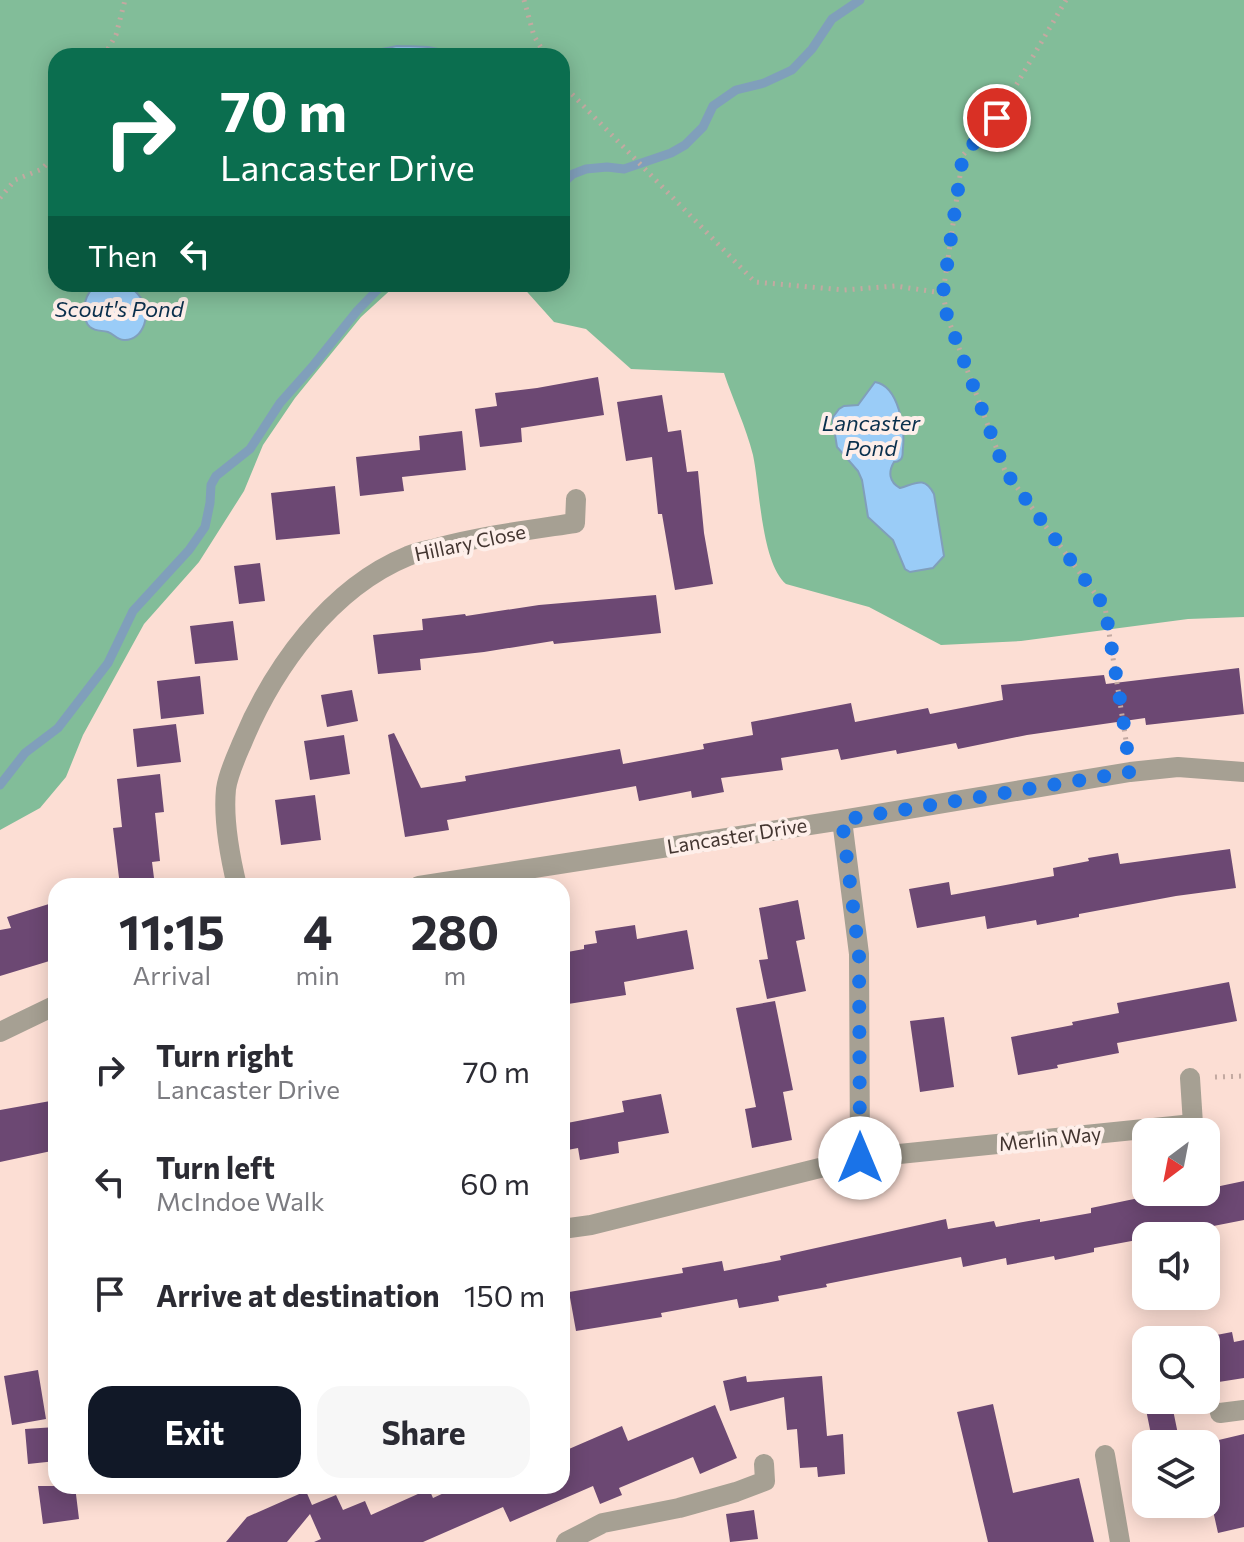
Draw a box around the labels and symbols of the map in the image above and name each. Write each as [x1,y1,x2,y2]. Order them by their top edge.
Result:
pin [963,84,1031,152]
water label: Scout's Pond [55,295,185,322]
water label: Lancaster Pond [822,409,921,461]
street label: Hillary Close [412,519,528,566]
street label: Lancaster Drive [665,812,809,858]
position arrow [818,1116,902,1200]
north arrow [1132,1118,1220,1206]
street label: Merlin Way [997,1121,1102,1155]

